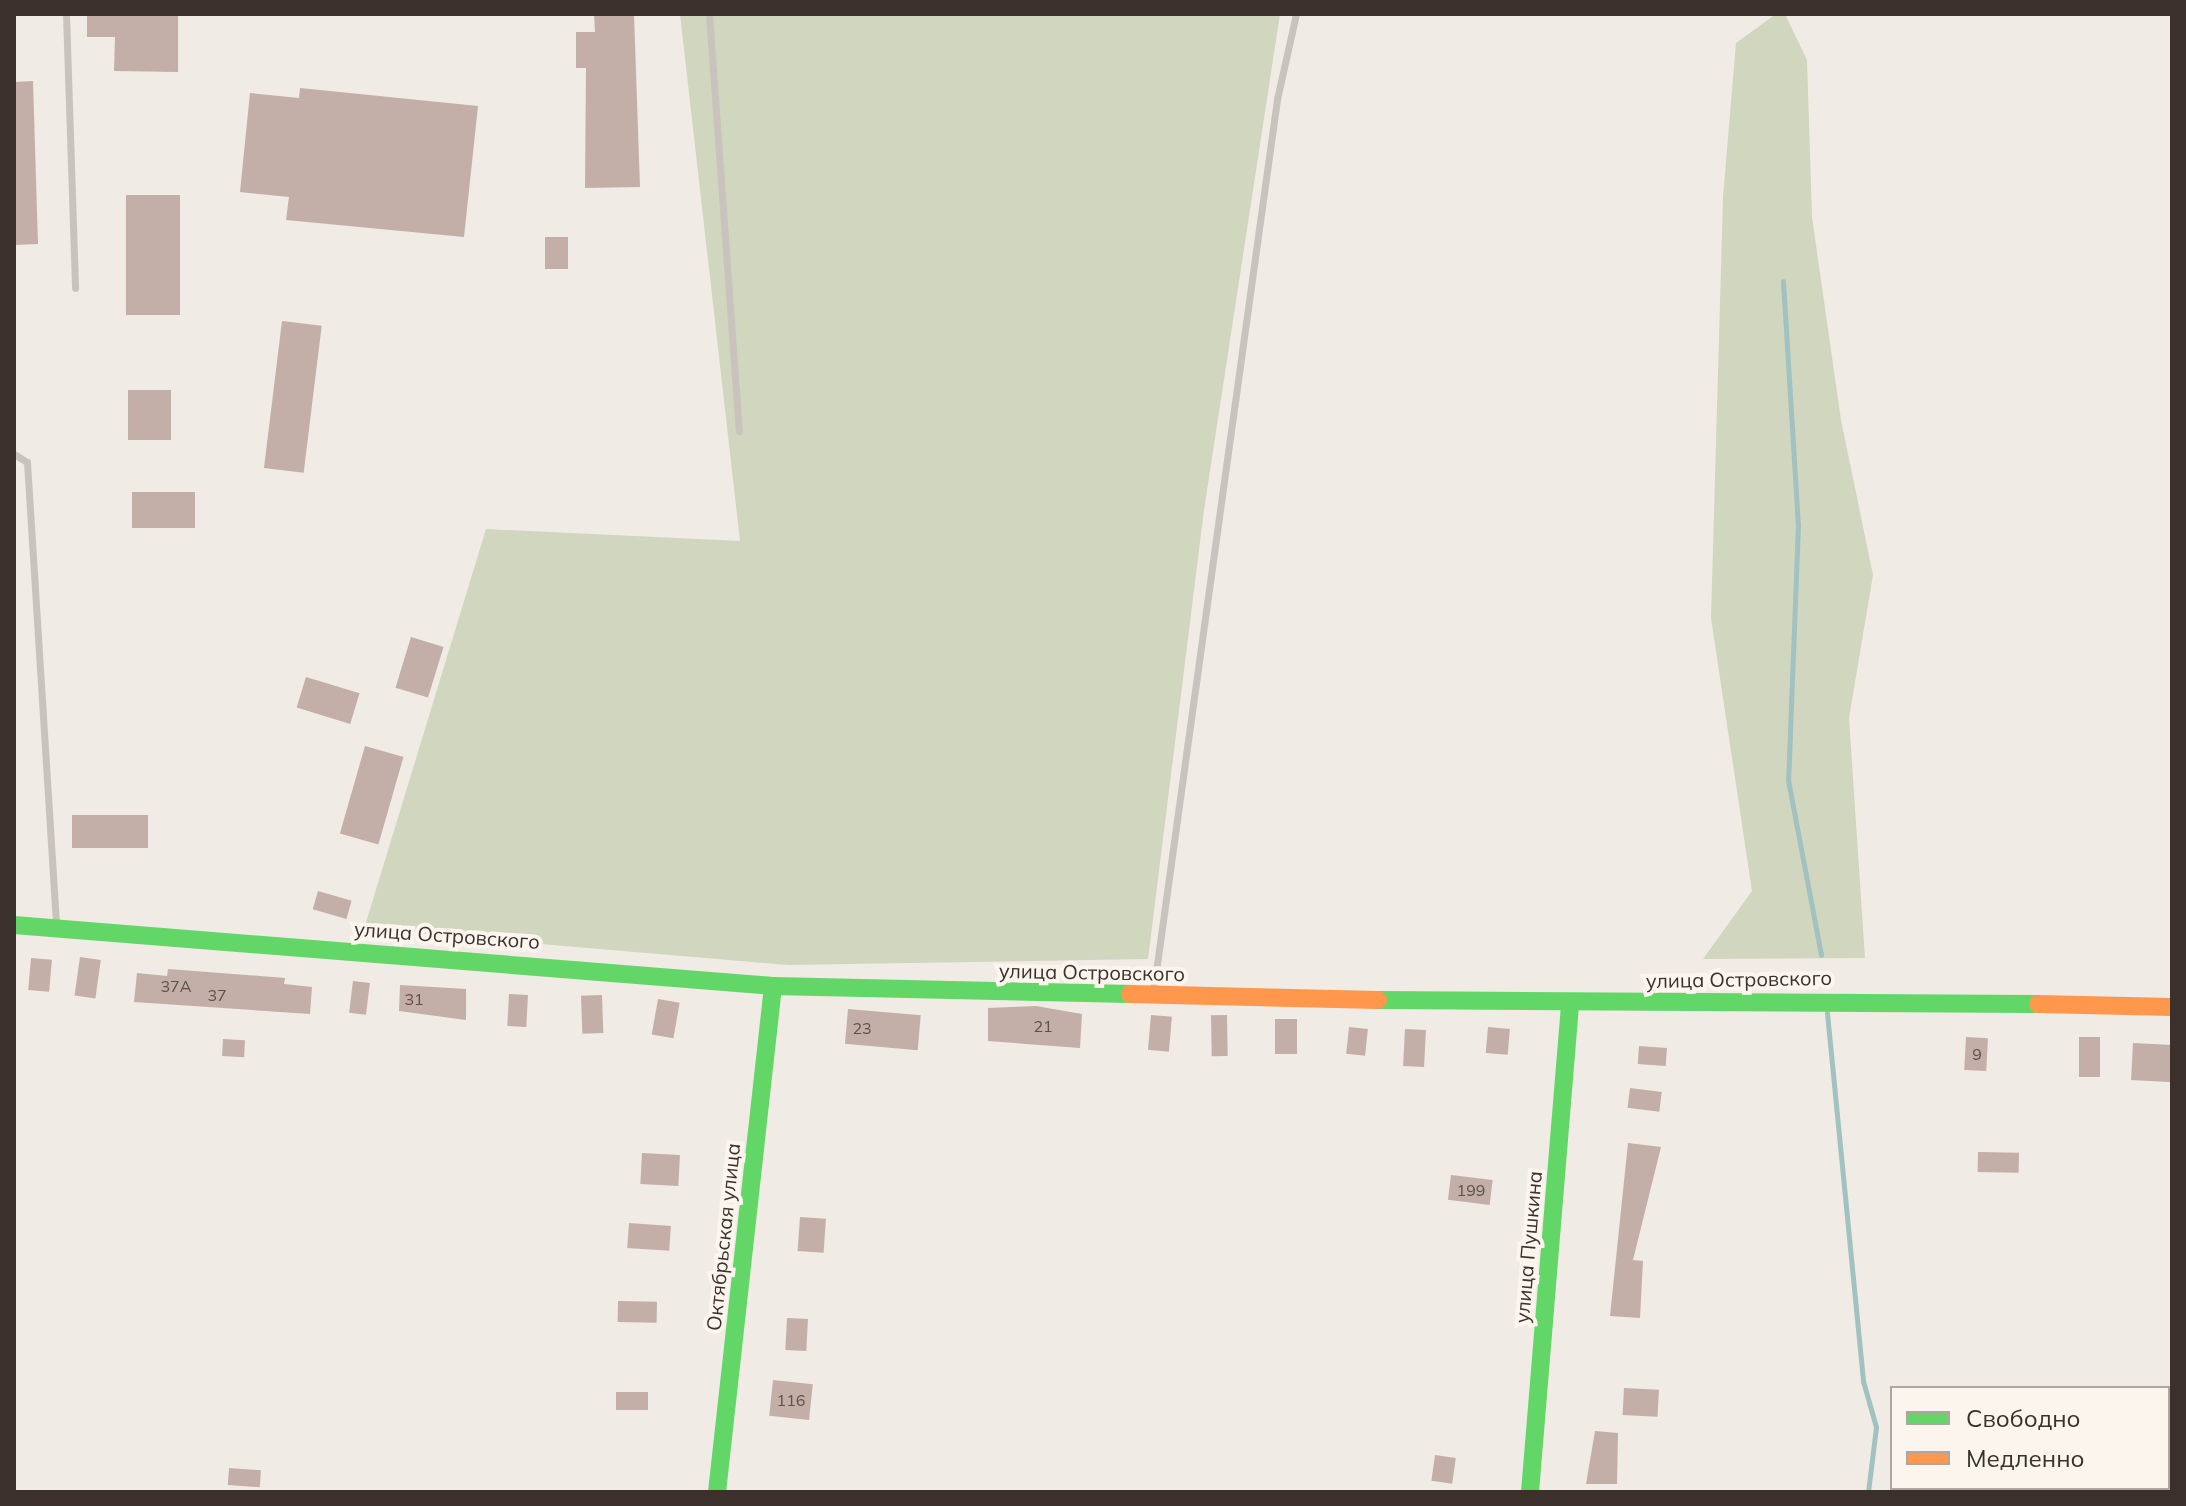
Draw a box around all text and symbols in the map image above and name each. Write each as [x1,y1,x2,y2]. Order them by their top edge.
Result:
street label: улица Островского [353,917,541,953]
street label: улица Островского [999,958,1185,986]
street label: улица Островского [1646,965,1832,993]
house number: 37А [161,976,191,996]
house number: 37 [207,985,227,1005]
house number: 31 [404,989,424,1009]
house number: 21 [1033,1016,1053,1036]
house number: 23 [852,1018,872,1038]
house number: 9 [1972,1044,1982,1064]
street label: Октябрьская улица [701,1142,745,1332]
street label: улица Пушкина [1509,1170,1547,1324]
house number: 199 [1457,1180,1485,1200]
legend [1890,1386,2170,1490]
house number: 116 [777,1390,805,1410]
text: Свободно [1966,1403,2081,1433]
text: Медленно [1966,1443,2085,1473]

